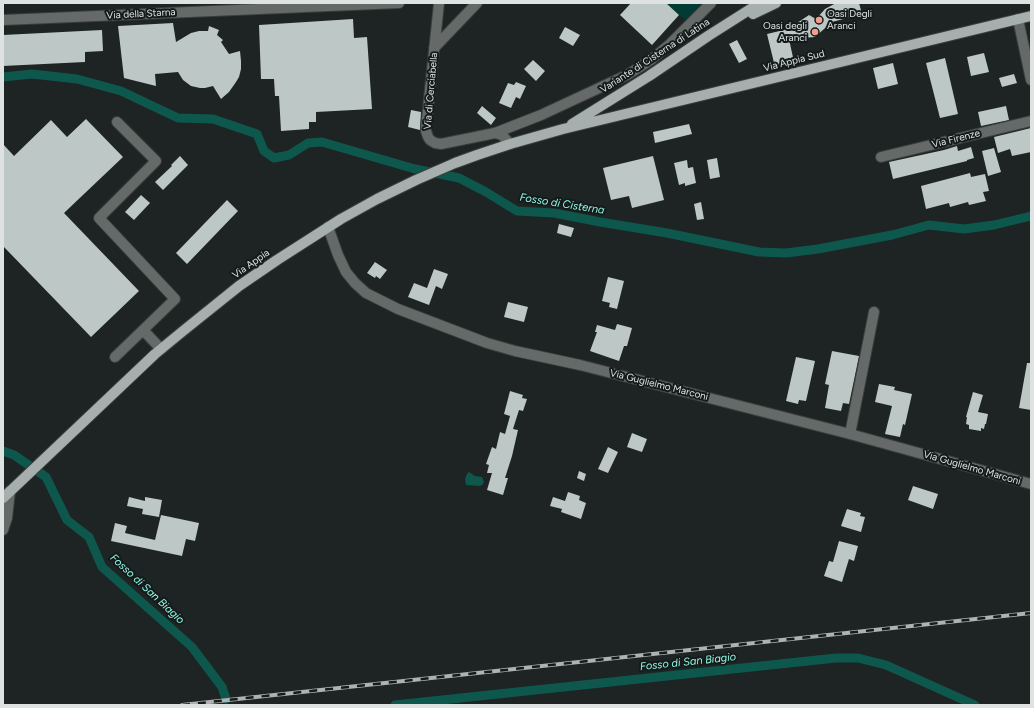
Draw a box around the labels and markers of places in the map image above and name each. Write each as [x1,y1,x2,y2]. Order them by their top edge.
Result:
place label: Oasi Degli Aranci [827,8,872,32]
marker: Oasi Degli Aranci [814,15,824,25]
place label: Oasi degli Aranci [763,20,807,44]
marker: Oasi degli Aranci [810,27,820,37]

